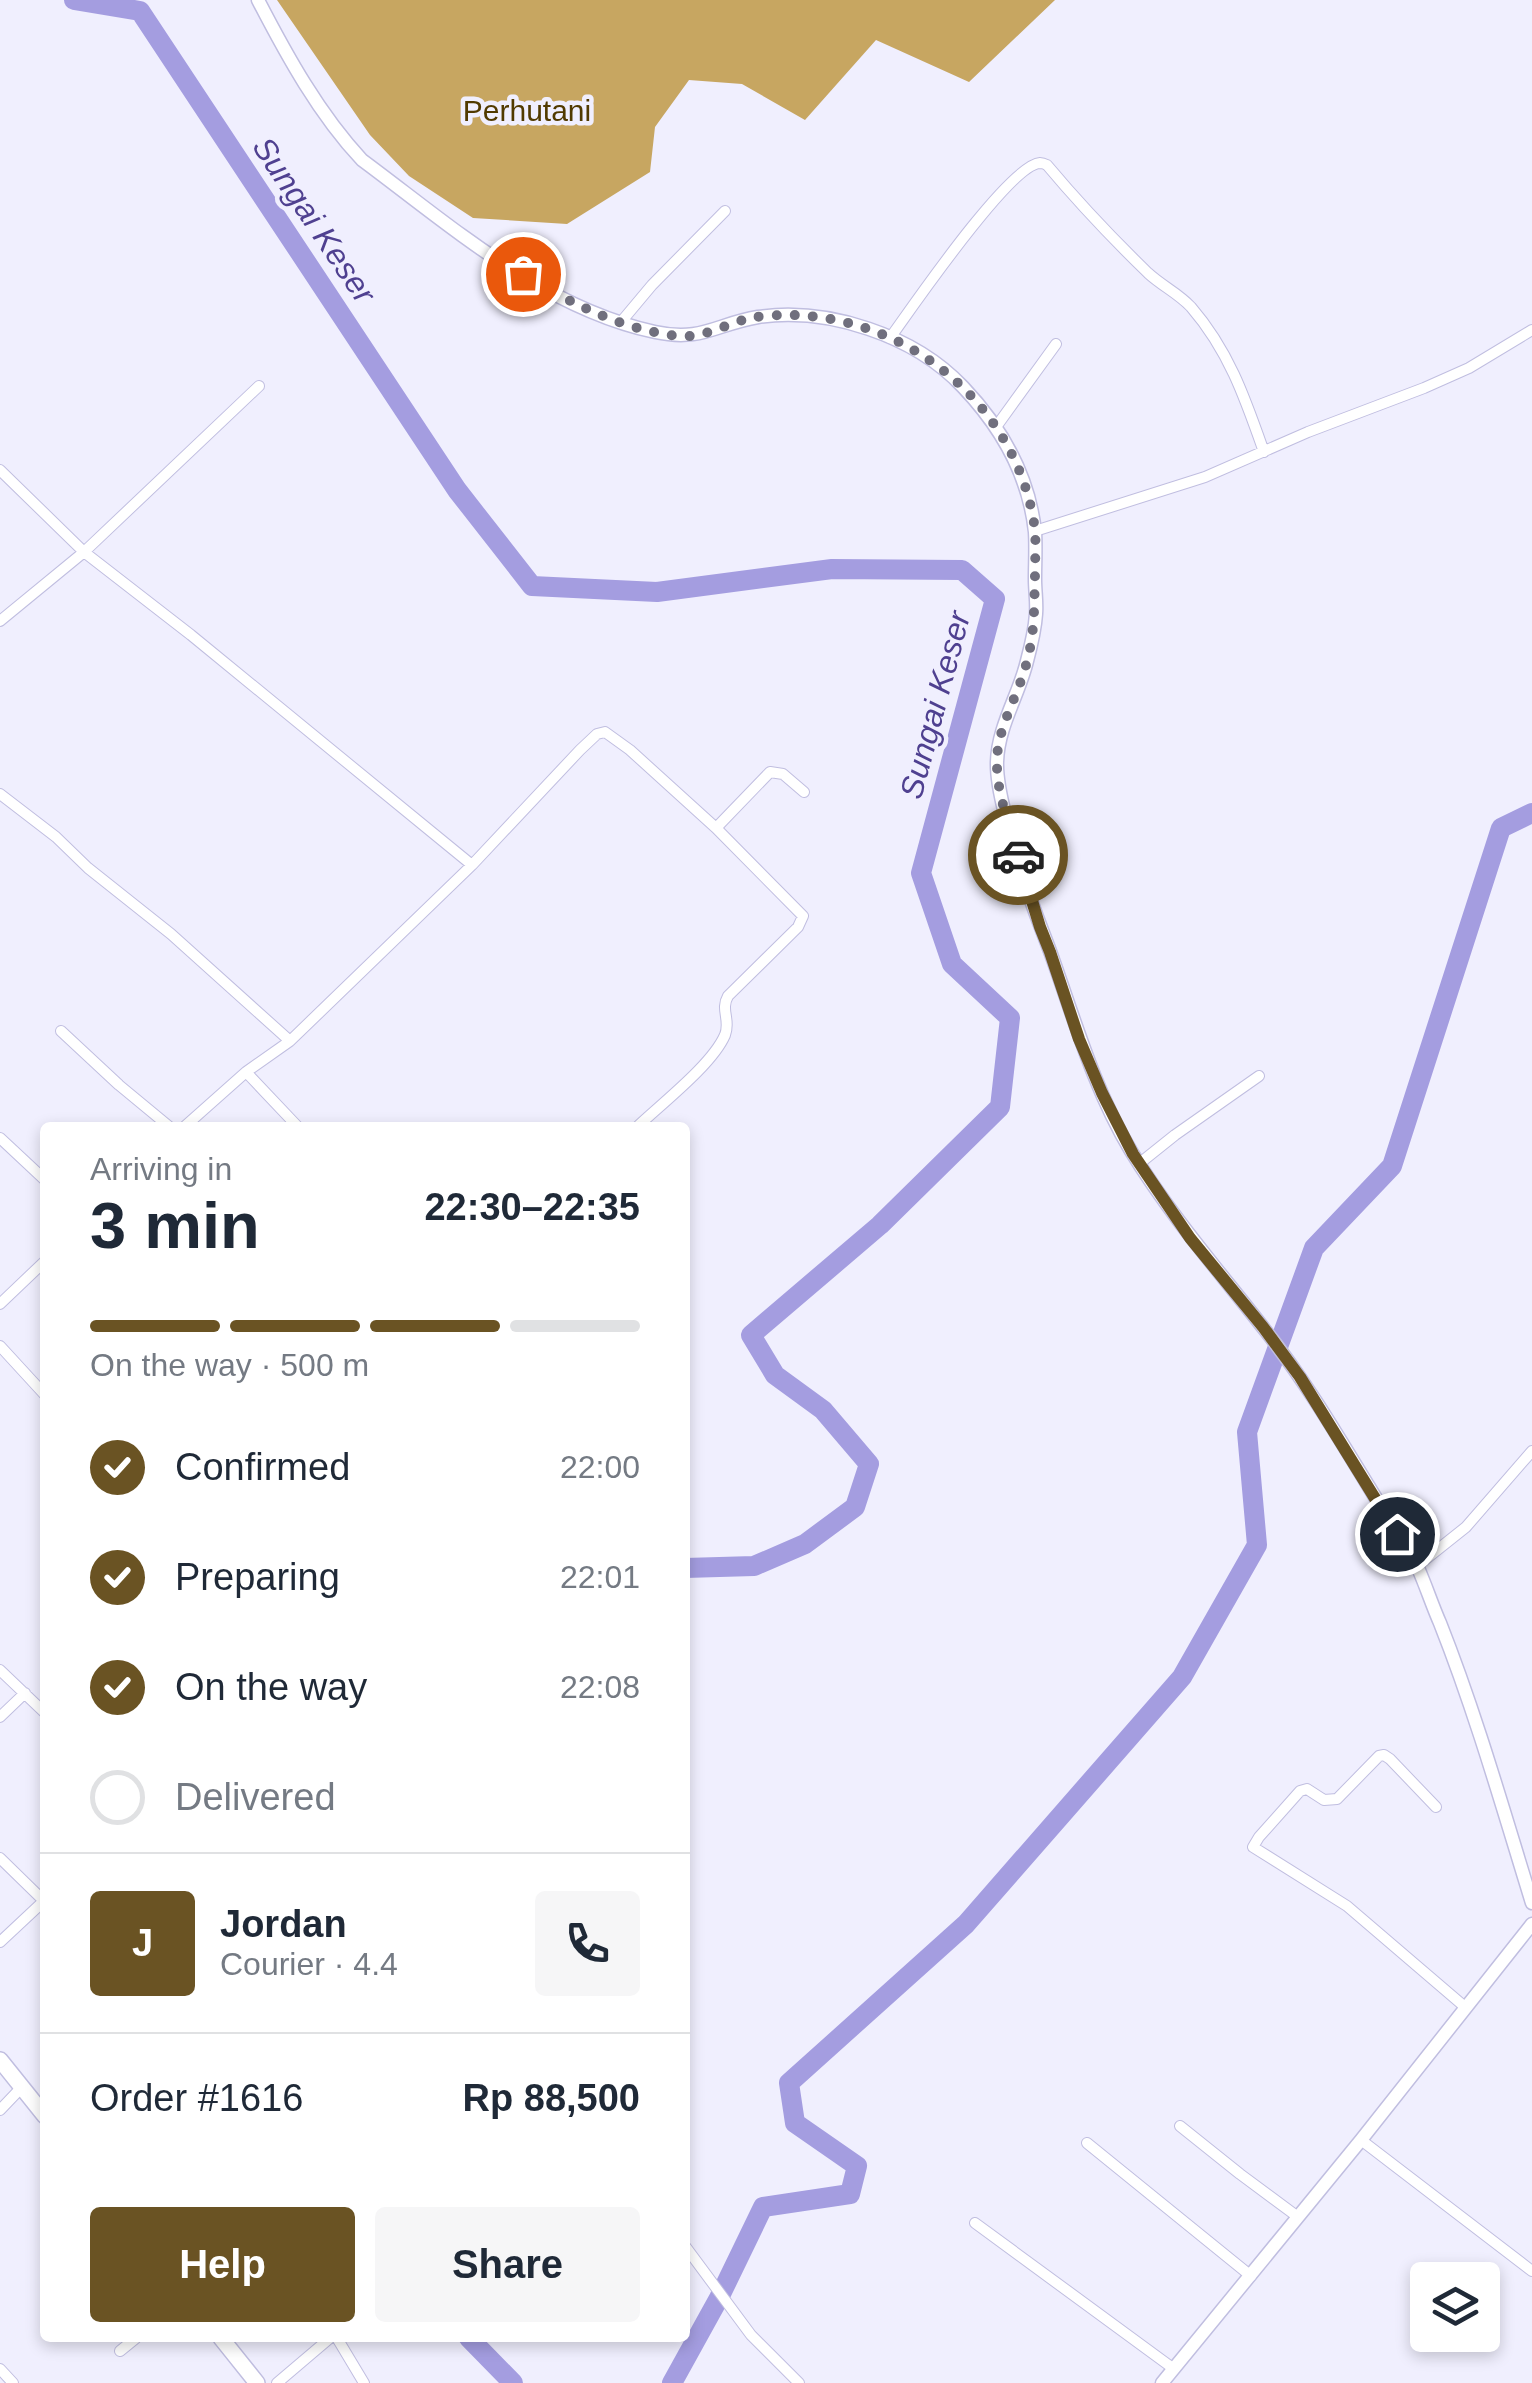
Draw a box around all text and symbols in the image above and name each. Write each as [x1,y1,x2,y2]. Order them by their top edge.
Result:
park label: Perhutani [463,94,591,127]
water label: Sungai Keser [245,130,383,311]
pin [481,232,566,317]
icon: bag [496,247,551,302]
water label: Sungai Keser [893,606,978,802]
courier [968,805,1068,905]
icon: car [991,828,1046,883]
text: Arriving in [90,1151,232,1187]
text: 22:30–22:35 [424,1186,640,1228]
text: 3 min [90,1189,260,1262]
text: On the way · 500 m [90,1347,369,1383]
icon: check [90,1440,145,1495]
text: Confirmed [175,1446,350,1488]
text: 22:00 [560,1449,640,1485]
pin [1355,1492,1440,1577]
icon: home [1370,1507,1425,1562]
icon: check [90,1550,145,1605]
text: Preparing [175,1556,340,1598]
text: 22:01 [560,1559,640,1595]
icon: check [90,1660,145,1715]
text: On the way [175,1666,367,1708]
text: 22:08 [560,1669,640,1705]
text: Delivered [175,1776,336,1818]
button: phone [535,1891,640,1996]
text: Jordan [220,1903,347,1945]
text: J [132,1922,153,1964]
text: Courier · 4.4 [220,1946,398,1982]
text: Order #1616 [90,2077,303,2119]
text: Rp 88,500 [463,2077,640,2119]
button: Help [90,2207,355,2322]
button: Share [375,2207,640,2322]
map controls [1410,2262,1500,2352]
button: layers [1410,2262,1500,2352]

